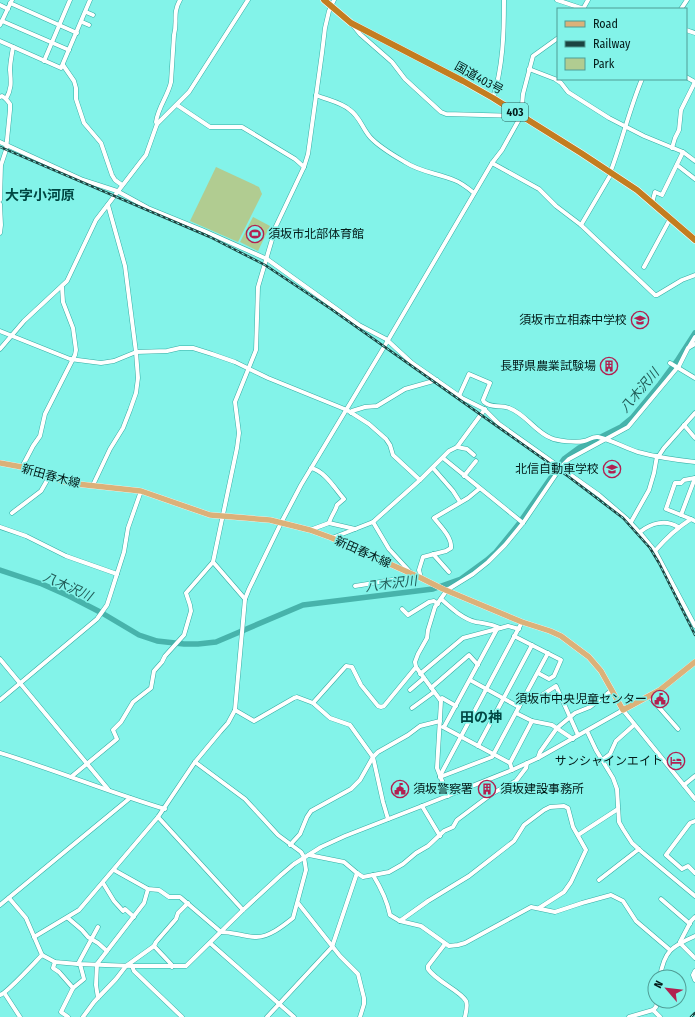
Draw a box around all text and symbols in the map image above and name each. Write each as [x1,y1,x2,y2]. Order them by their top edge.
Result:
legend [557,8,687,80]
text: Road [593,17,618,31]
text: Railway [593,37,631,51]
text: Park [593,57,615,71]
street label: 国道403号 [452,59,506,97]
road number: 403 [502,103,528,121]
district label: 大字小河原 [5,187,75,204]
sports icon: 須坂市北部体育館 [245,224,265,244]
place label: 須坂市北部体育館 [268,227,364,241]
school or university icon: 須坂市立相森中学校 [630,310,650,330]
place label: 須坂市立相森中学校 [519,313,627,327]
building icon: 長野県農業試験場 [599,356,619,376]
place label: 長野県農業試験場 [500,359,596,373]
water label: 八木沢川 [617,364,663,415]
school or university icon: 北信自動車学校 [602,459,622,479]
street label: 新田春木線 [20,461,82,491]
place label: 北信自動車学校 [515,462,599,476]
street label: 新田春木線 [333,533,393,571]
water label: 八木沢川 [41,569,96,605]
water label: 八木沢川 [364,573,420,594]
public building icon: 須坂市中央児童センター [650,689,670,709]
place label: 須坂市中央児童センター [515,692,647,706]
district label: 田の神 [460,709,502,726]
hotel icon: サンシャインエイト [666,751,686,771]
place label: サンシャインエイト [555,754,663,768]
public building icon: 須坂警察署 [390,779,410,799]
building icon: 須坂建設事務所 [477,779,497,799]
place label: 須坂警察署 [413,782,473,796]
place label: 須坂建設事務所 [500,782,584,796]
north arrow [647,969,687,1009]
text: N [651,979,666,991]

